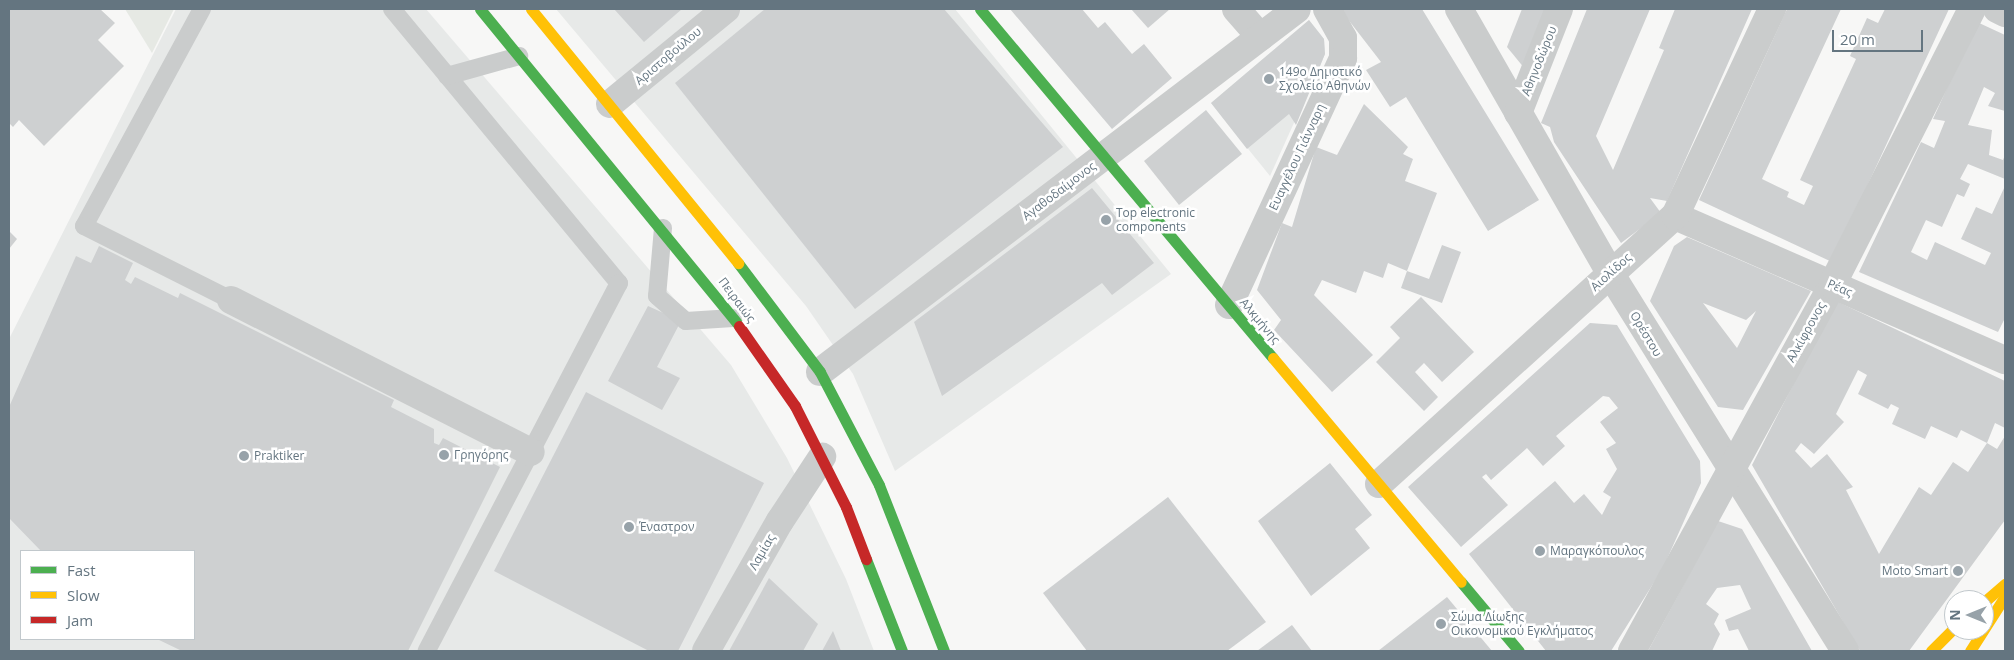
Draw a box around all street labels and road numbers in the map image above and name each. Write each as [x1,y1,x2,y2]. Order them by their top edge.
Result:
street label: Αριστοβούλου [632,24,704,88]
street label: Αθηνοδώρου [1518,24,1560,98]
street label: Ευαγγέλου Γιάνναρη [1266,101,1328,213]
street label: Αγαθοδαίμονος [1019,159,1099,223]
street label: Αιολίδος [1588,250,1634,294]
street label: Πειραιώς [716,275,758,325]
street label: Ρέας [1825,276,1855,300]
street label: Αλκμήνης [1237,295,1283,347]
street label: Αλκίφρονος [1783,299,1829,365]
street label: Ορέστου [1627,309,1665,359]
street label: Λαμίας [746,531,778,573]

